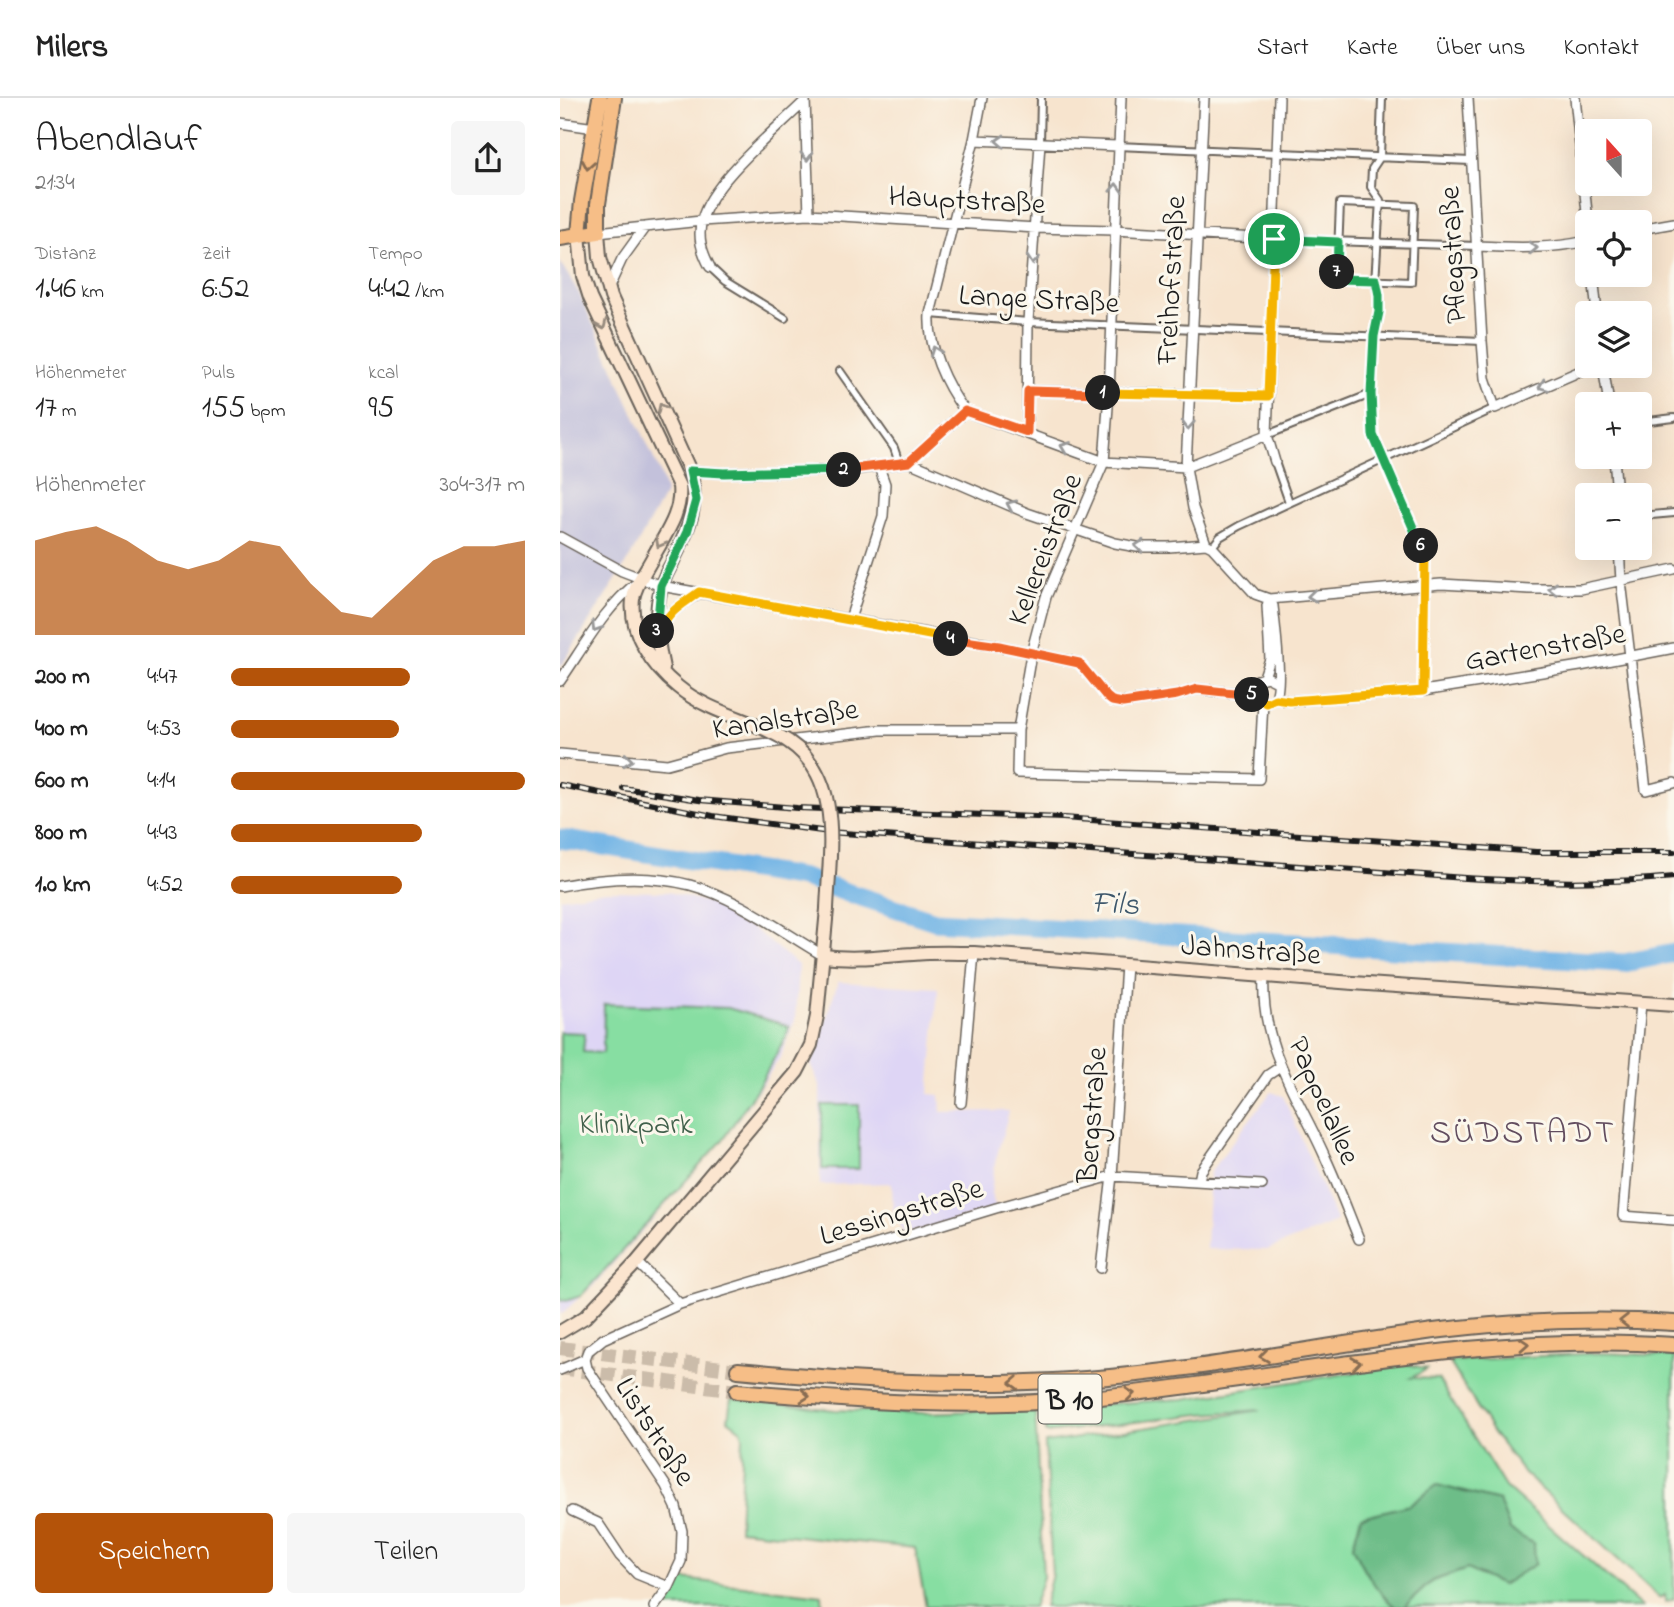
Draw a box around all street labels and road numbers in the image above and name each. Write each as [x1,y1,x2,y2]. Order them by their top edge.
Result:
street label: Hauptstraße [887,176,1047,228]
street label: Pflegstraße [1429,184,1481,325]
street label: Freihofstraße [1147,194,1199,367]
street label: Lange Straße [958,275,1121,327]
street label: Kellereistraße [998,467,1096,632]
street label: Gartenstraße [1462,613,1630,685]
street label: Kanalstraße [710,689,862,753]
street label: Jahnstraße [1179,925,1323,979]
street label: Pappelallee [1274,1030,1370,1173]
street label: Bergstraße [1067,1045,1121,1186]
street label: Lessingstraße [815,1168,990,1260]
street label: Liststraße [602,1370,705,1496]
road number: B 10 [1038,1374,1102,1424]

